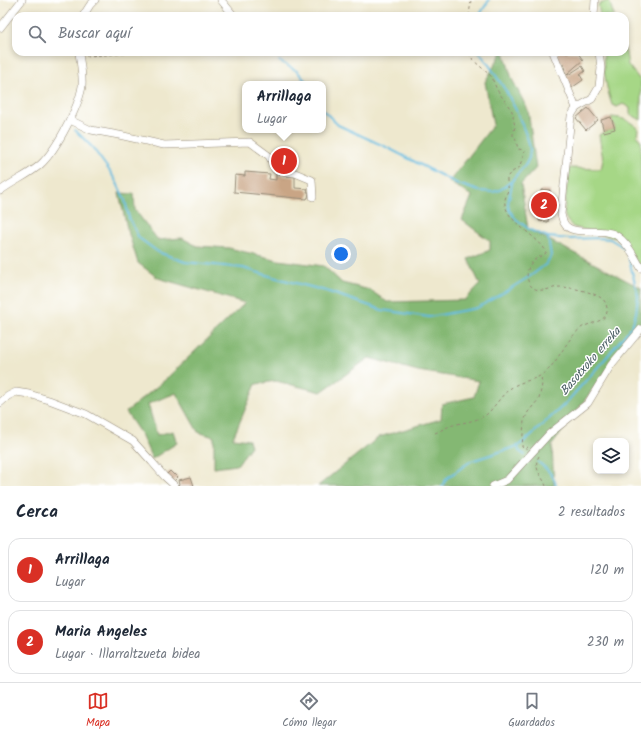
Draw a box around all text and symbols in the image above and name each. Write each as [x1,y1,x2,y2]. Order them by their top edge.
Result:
search box [12,12,629,56]
text: Buscar aquí [58,22,131,46]
icon: search [26,23,48,45]
popup [242,81,326,133]
text: Arrillaga [257,85,311,109]
text: Lugar [257,109,287,130]
pin: 1 [271,146,297,176]
pin: 2 [531,190,557,220]
your location [331,244,351,264]
water label: Basotxoko erreka [555,322,626,400]
map controls [593,438,629,474]
button: layers [593,438,629,474]
text: Cerca [16,499,58,526]
text: 2 resultados [558,502,625,523]
text: Arrillaga [55,548,110,572]
text: 1 [28,560,32,581]
text: 120 m [590,560,624,581]
text: Lugar [55,572,85,593]
text: Maria Angeles [55,620,147,644]
text: 2 [26,632,34,653]
text: 230 m [587,632,624,653]
text: Lugar · Illarraltzueta bidea [55,644,200,665]
tab: Mapa [86,690,110,732]
tab: Cómo llegar [282,690,336,732]
tab: Guardados [508,690,555,732]

